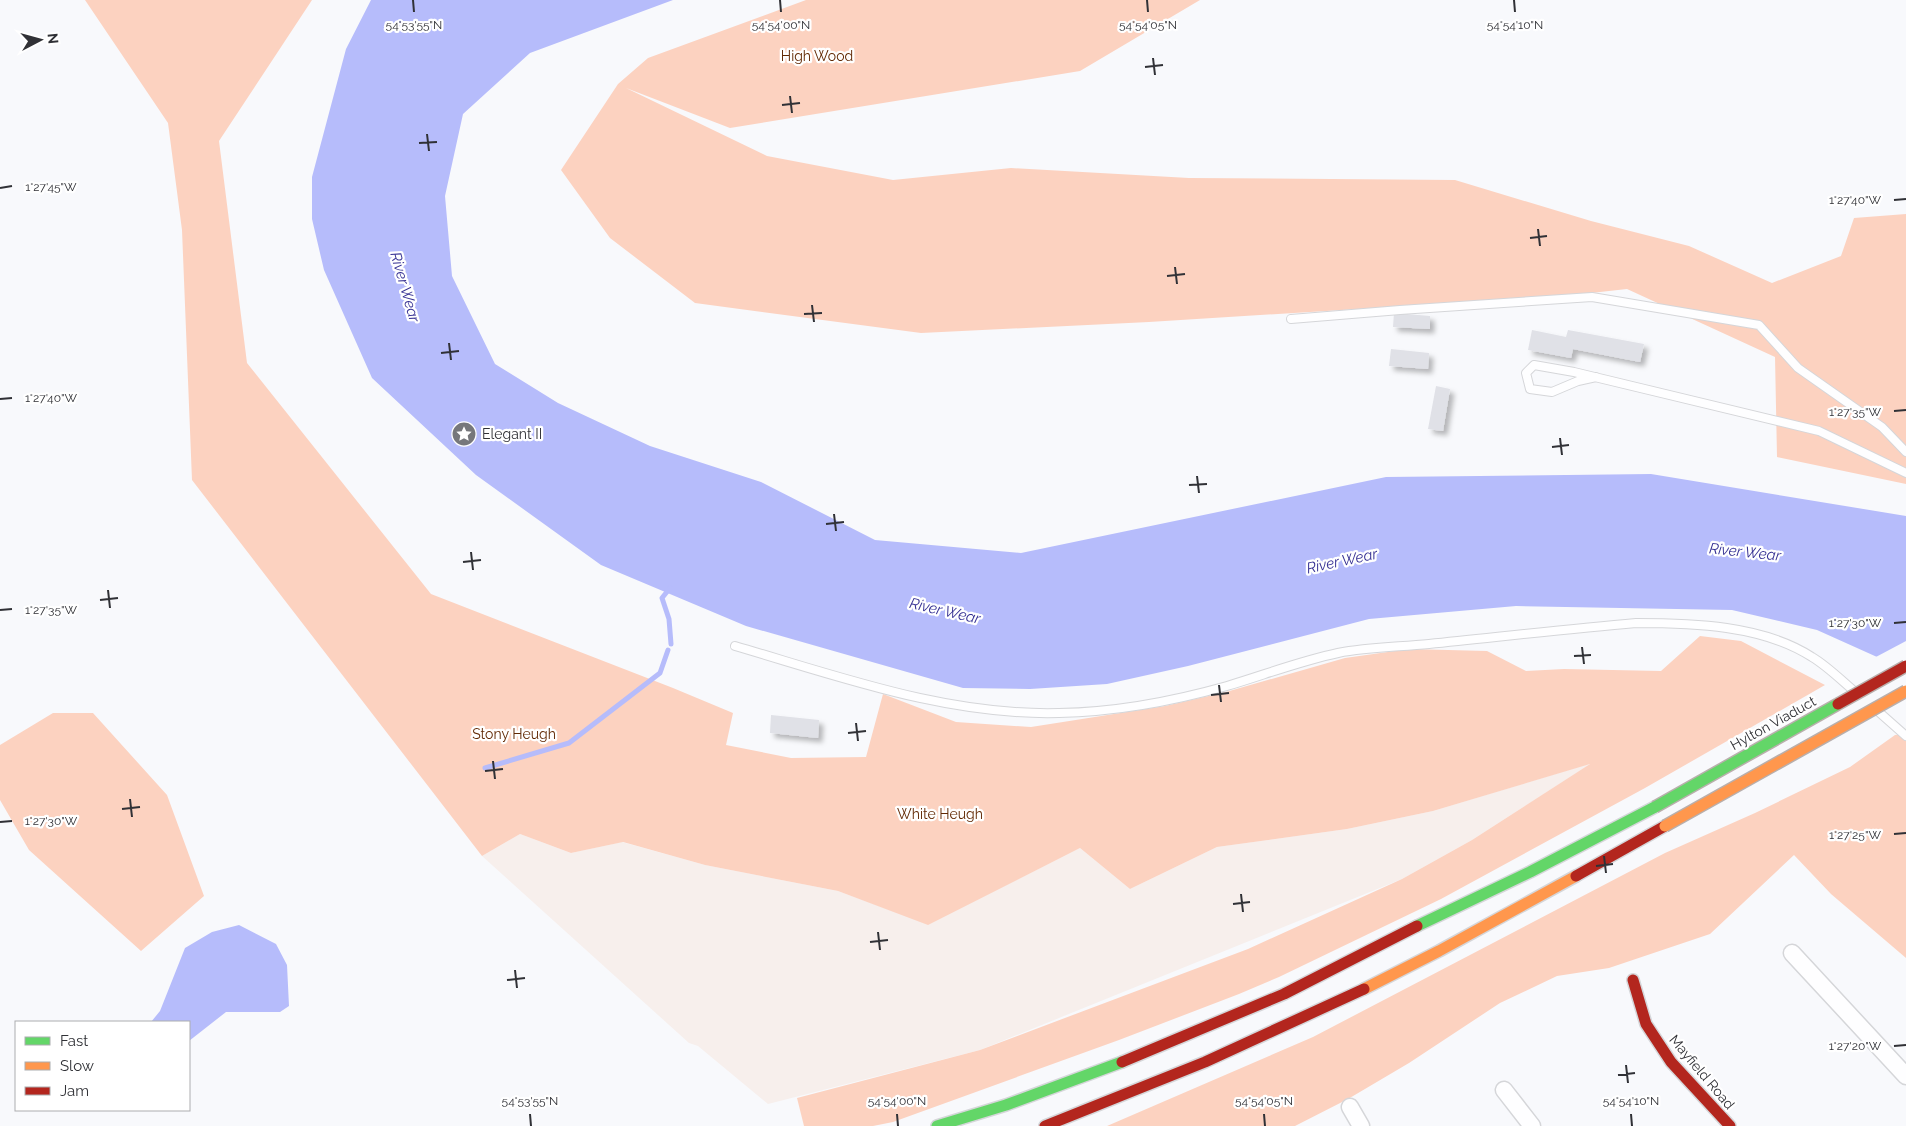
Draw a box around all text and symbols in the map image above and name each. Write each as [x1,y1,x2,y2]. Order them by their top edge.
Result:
north arrow [15,15,65,65]
text: 54°53'55"N [386,18,442,32]
text: 54°54'00"N [752,18,810,32]
text: 54°54'05"N [1119,18,1177,32]
text: 54°54'10"N [1487,18,1543,32]
text: N [44,32,61,45]
park label: High Wood [781,48,853,64]
text: 1°27'45"W [25,180,77,194]
text: 1°27'40"W [1829,193,1881,207]
water label: River Wear [386,250,424,325]
text: 1°27'40"W [25,391,77,405]
text: 1°27'35"W [1829,405,1881,419]
place icon: Elegant II [451,421,477,447]
place label: Elegant II [482,426,542,442]
water label: River Wear [1708,539,1783,565]
water label: River Wear [1305,545,1380,577]
water label: River Wear [908,594,983,628]
text: 1°27'35"W [25,603,77,617]
text: 1°27'30"W [1829,616,1882,630]
street label: Hylton Viaduct [1727,693,1819,753]
park label: Stony Heugh [472,726,556,742]
park label: White Heugh [897,806,983,822]
text: 1°27'30"W [25,814,78,828]
text: 1°27'25"W [1829,828,1881,842]
legend [15,1021,190,1111]
text: Fast [60,1032,88,1050]
street label: Mayfield Road [1666,1032,1738,1112]
text: 1°27'20"W [1829,1039,1882,1053]
text: Slow [60,1057,94,1075]
text: Jam [60,1082,89,1100]
text: 54°53'55"N [502,1094,558,1108]
text: 54°54'00"N [868,1094,926,1108]
text: 54°54'05"N [1235,1094,1293,1108]
text: 54°54'10"N [1603,1094,1659,1108]

